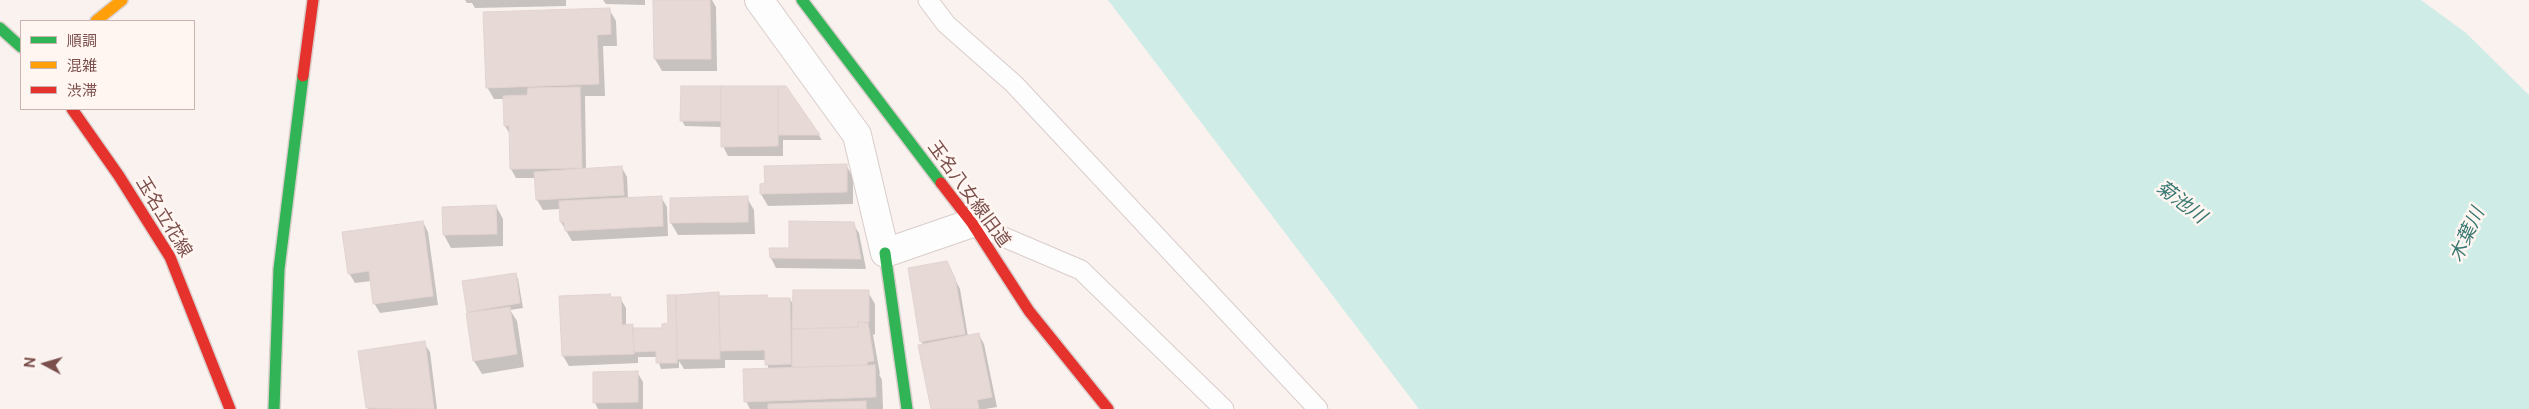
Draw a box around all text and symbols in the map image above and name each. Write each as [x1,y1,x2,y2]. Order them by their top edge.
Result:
legend [20,20,195,110]
text: 順調 [67,32,97,49]
text: 混雑 [67,57,97,74]
text: 渋滞 [67,82,97,99]
street label: 玉名八女線旧道 [923,137,1015,251]
street label: 玉名立花線 [132,173,196,261]
water label: 菊池川 [2151,176,2211,228]
water label: 木葉川 [2445,204,2489,266]
north arrow [20,339,70,389]
text: N [22,356,39,369]

